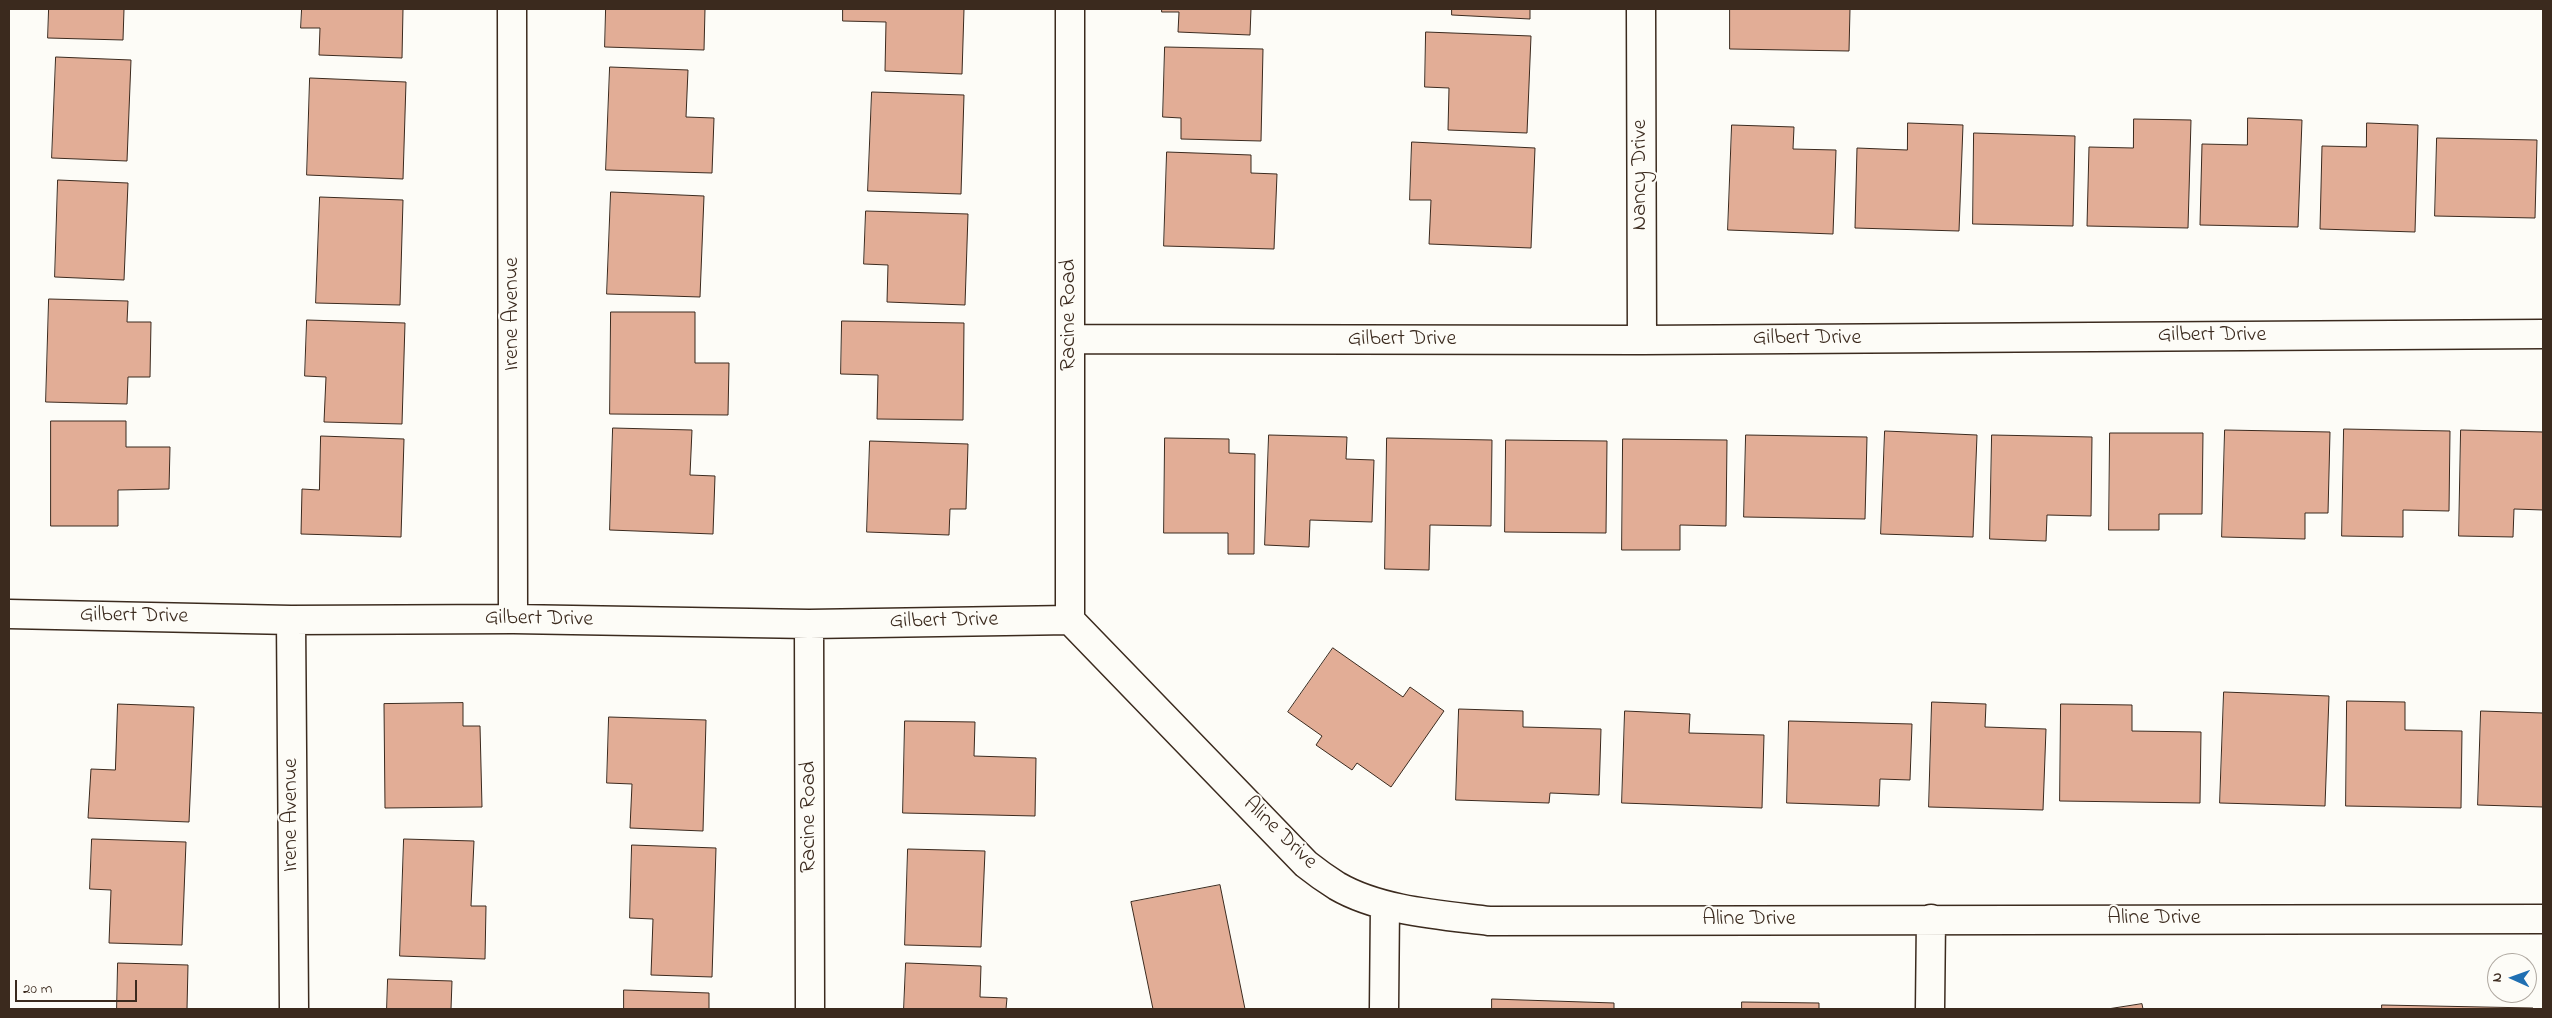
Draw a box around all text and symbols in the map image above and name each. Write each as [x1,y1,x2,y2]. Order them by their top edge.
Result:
street label: Nancy Drive [1628,119,1654,231]
street label: Irene Avenue [500,257,526,371]
street label: Racine Road [1057,259,1083,371]
street label: Gilbert Drive [2158,323,2266,349]
street label: Gilbert Drive [1753,326,1861,352]
street label: Gilbert Drive [1348,327,1456,353]
street label: Gilbert Drive [79,603,189,631]
street label: Gilbert Drive [484,606,594,634]
street label: Gilbert Drive [889,608,999,636]
street label: Irene Avenue [279,758,305,872]
street label: Racine Road [797,761,823,873]
street label: Aline Drive [1236,792,1322,876]
street label: Aline Drive [2107,906,2201,932]
street label: Aline Drive [1702,907,1796,933]
north arrow [2487,953,2537,1003]
scale bar [18,970,140,1002]
text: N [2487,972,2508,983]
text: 20 m [23,978,52,1000]

